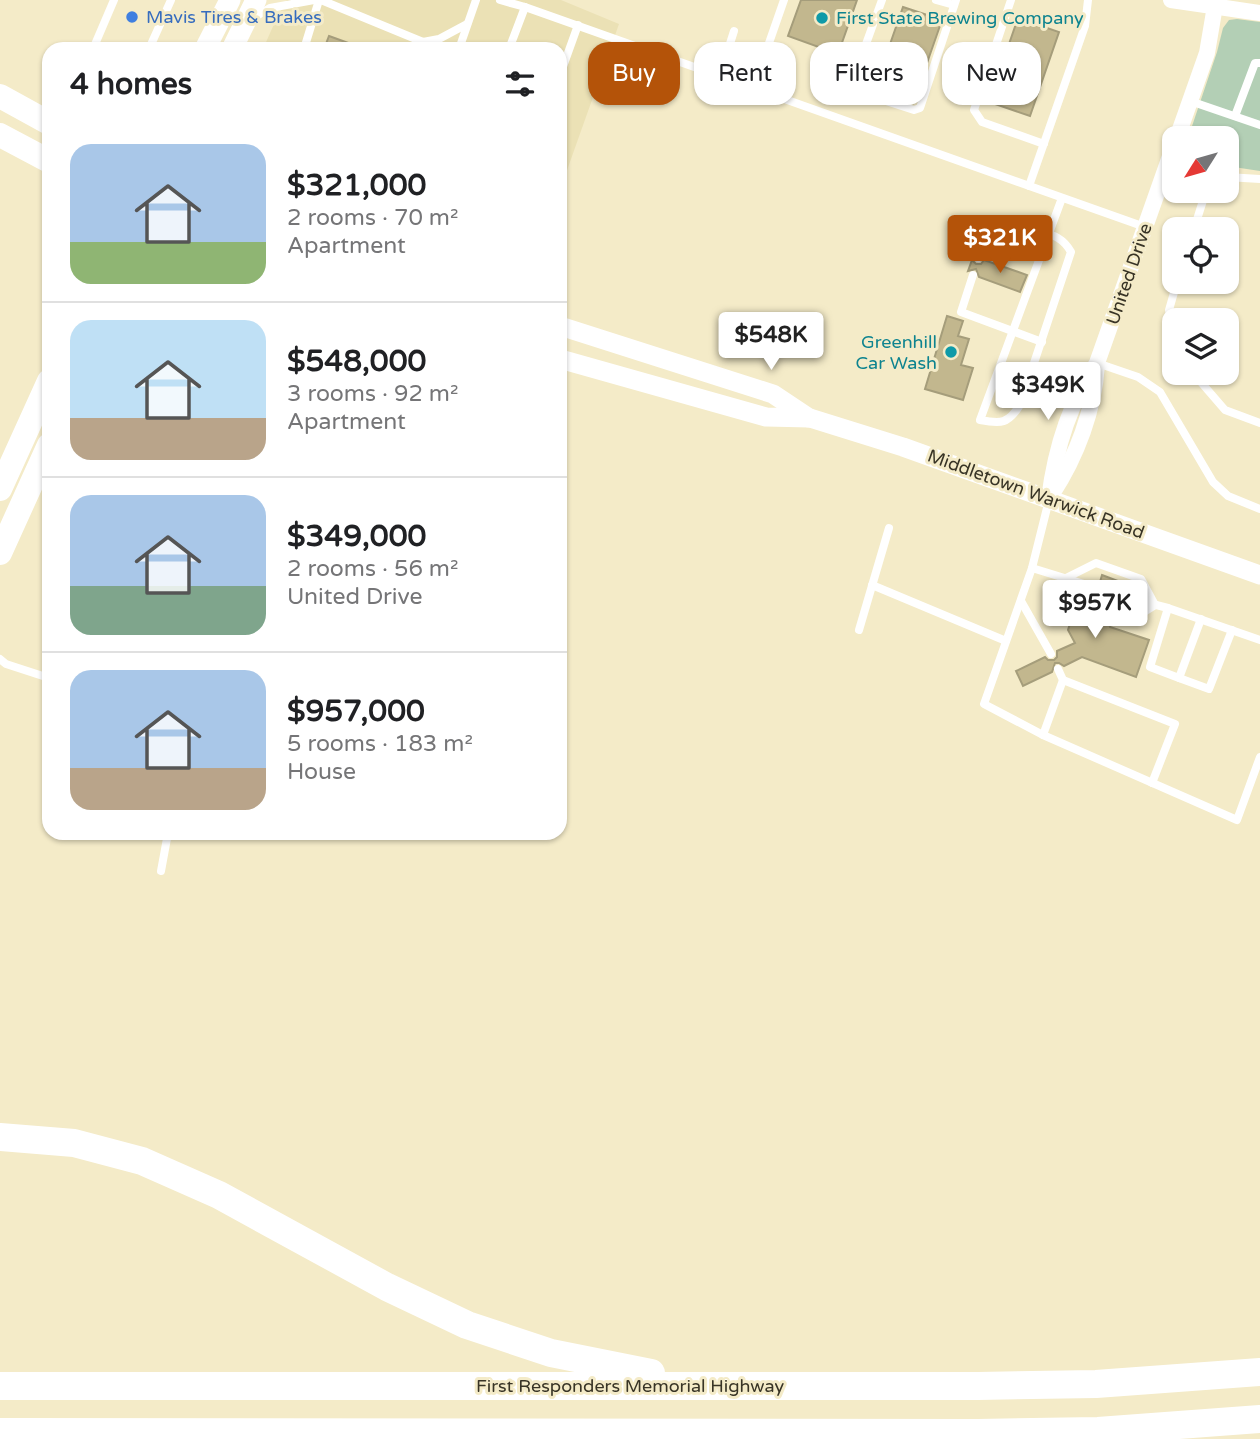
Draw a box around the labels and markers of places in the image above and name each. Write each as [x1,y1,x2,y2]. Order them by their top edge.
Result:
place label: Mavis Tires & Brakes [146,6,322,28]
place label: First State Brewing Company [836,7,1084,29]
marker: Mavis Tires & Brakes [124,9,140,25]
marker: First State Brewing Company [814,10,830,26]
pin: $321K [951,216,1049,275]
pin: $548K [722,312,820,372]
place label: Greenhill Car Wash [856,331,937,374]
marker: Greenhill Car Wash [943,344,959,360]
pin: $349K [999,362,1097,422]
pin: $957K [1046,580,1144,640]

